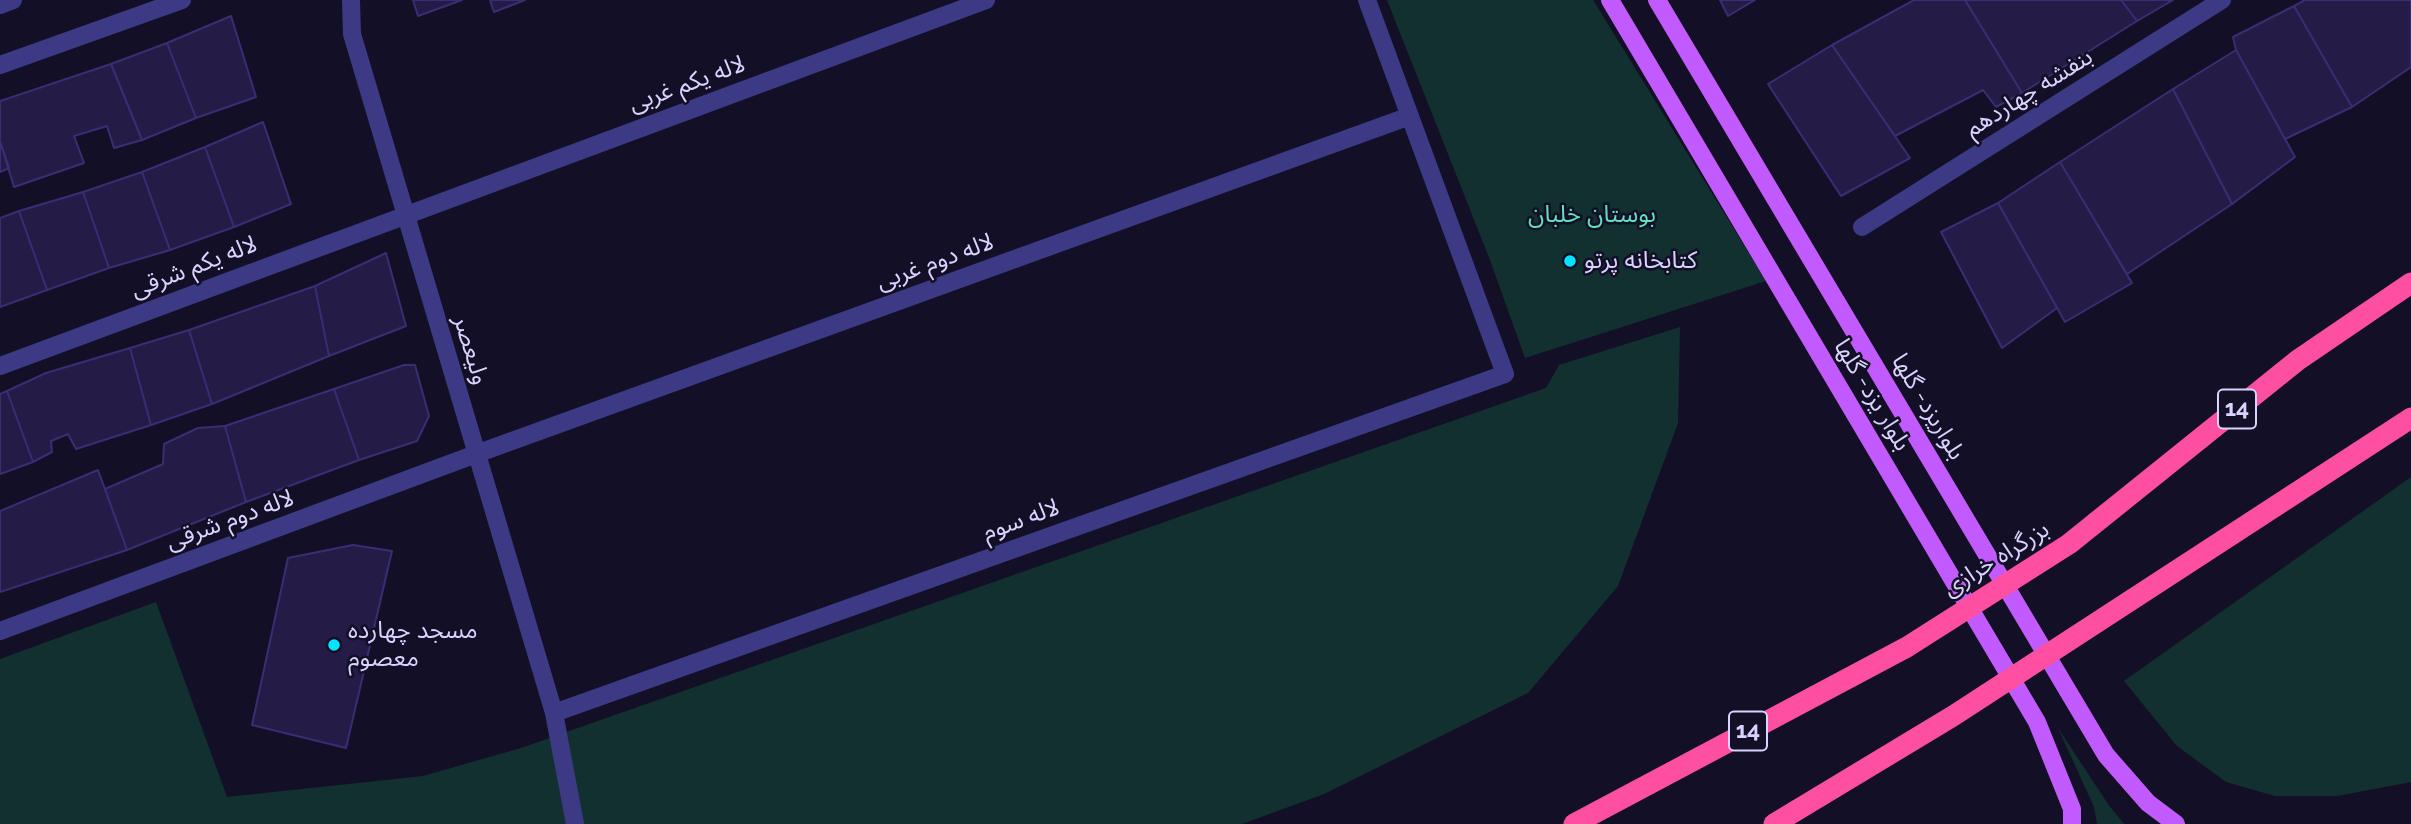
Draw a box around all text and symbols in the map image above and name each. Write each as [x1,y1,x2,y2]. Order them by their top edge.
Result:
street label: بنفشه چهاردهم [1960,42,2098,144]
street label: لاله یکم غربی [625,50,749,118]
park label: بوستان خلبان [1528,201,1656,229]
street label: لاله دوم غربی [872,227,998,297]
street label: لاله یکم شرقی [127,230,261,304]
place label: كتابخانه پرتو [1584,247,1697,275]
marker: كتابخانه پرتو [1562,253,1578,269]
street label: ولیعصر [447,312,495,388]
street label: بلوار یزد- گلها [1827,334,1917,456]
street label: بلواریزد- گلها [1885,349,1971,465]
road number: 14 [2218,390,2256,428]
street label: لاله دوم شرقی [162,484,298,556]
street label: لاله سوم [979,493,1063,547]
street label: بزرگراه خرازی [1938,515,2054,603]
place label: مسجد چهارده معصوم [348,617,478,673]
marker: مسجد چهارده معصوم [326,637,342,653]
road number: 14 [1729,712,1767,750]

